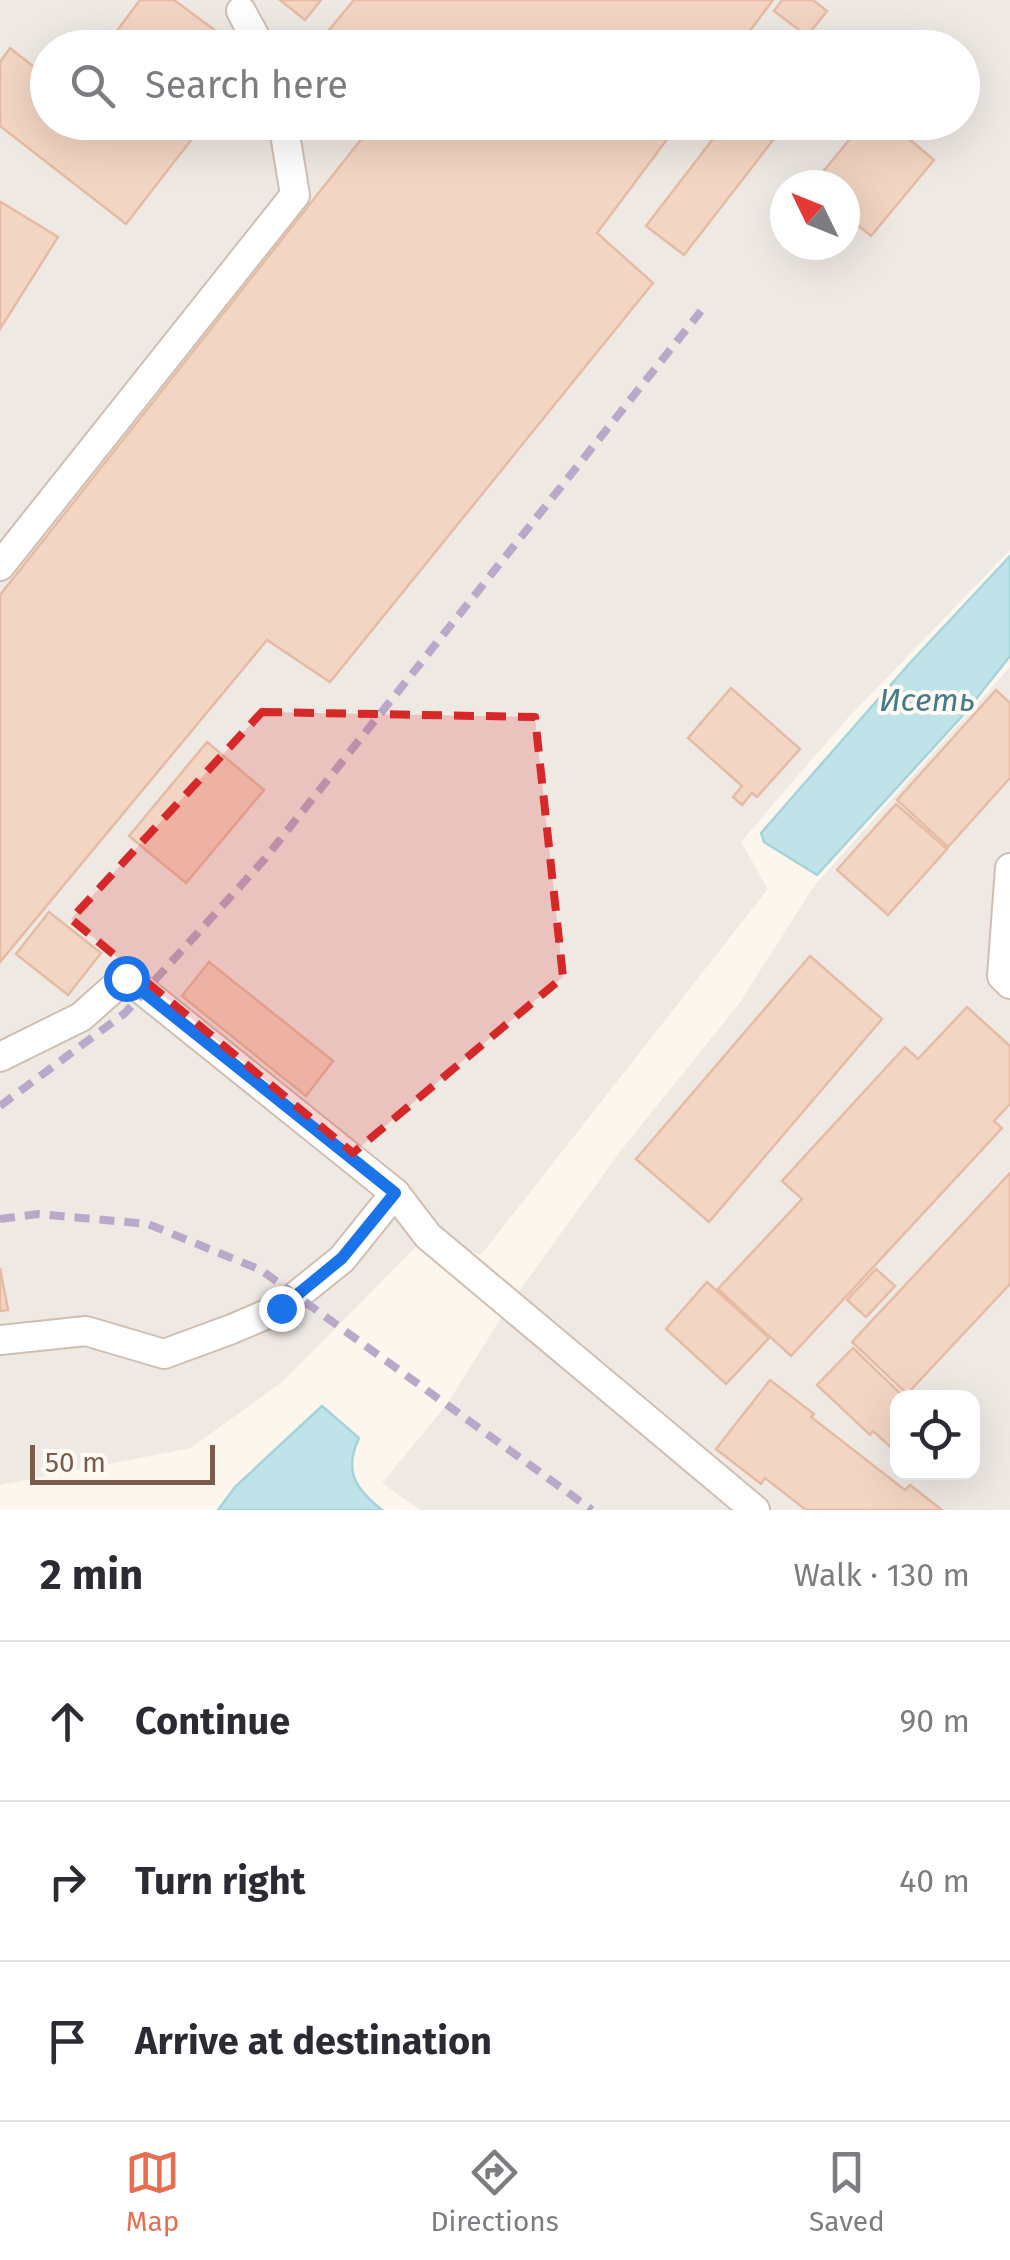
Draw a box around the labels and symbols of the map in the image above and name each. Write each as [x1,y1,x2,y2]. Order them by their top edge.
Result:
north arrow [770,170,860,260]
water label: Исеть [879,681,975,719]
route start [104,956,150,1002]
route end [259,1286,305,1332]
scale bar [30,1440,215,1484]

